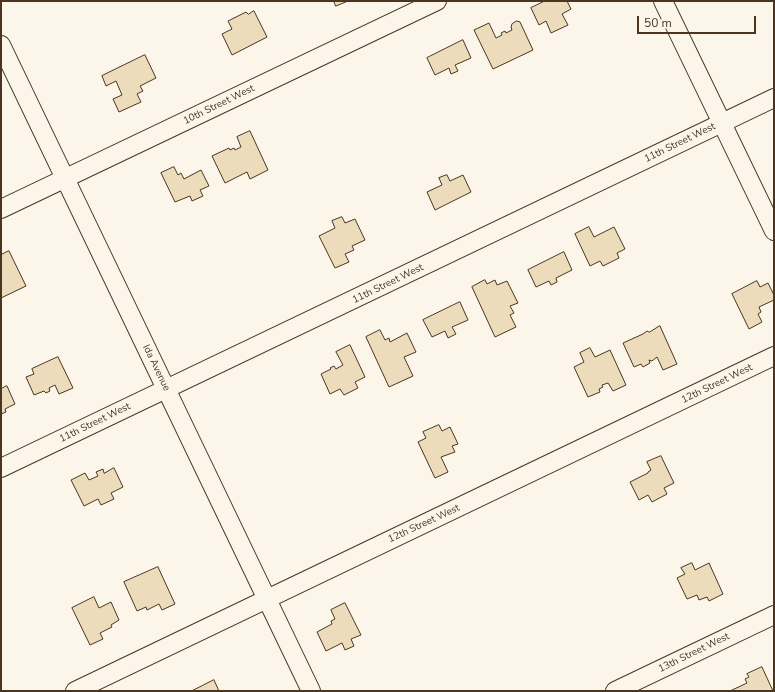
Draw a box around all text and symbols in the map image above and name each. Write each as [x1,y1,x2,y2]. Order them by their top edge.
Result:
scale bar [639,8,758,34]
text: 50 m [644,15,672,31]
street label: 10th Street West [181,83,257,127]
street label: 11th Street West [642,121,718,165]
street label: 11th Street West [350,262,426,306]
street label: Ida Avenue [140,343,172,393]
street label: 12th Street West [679,362,755,406]
street label: 11th Street West [57,401,133,445]
street label: 12th Street West [386,502,462,546]
street label: 13th Street West [656,631,732,675]

